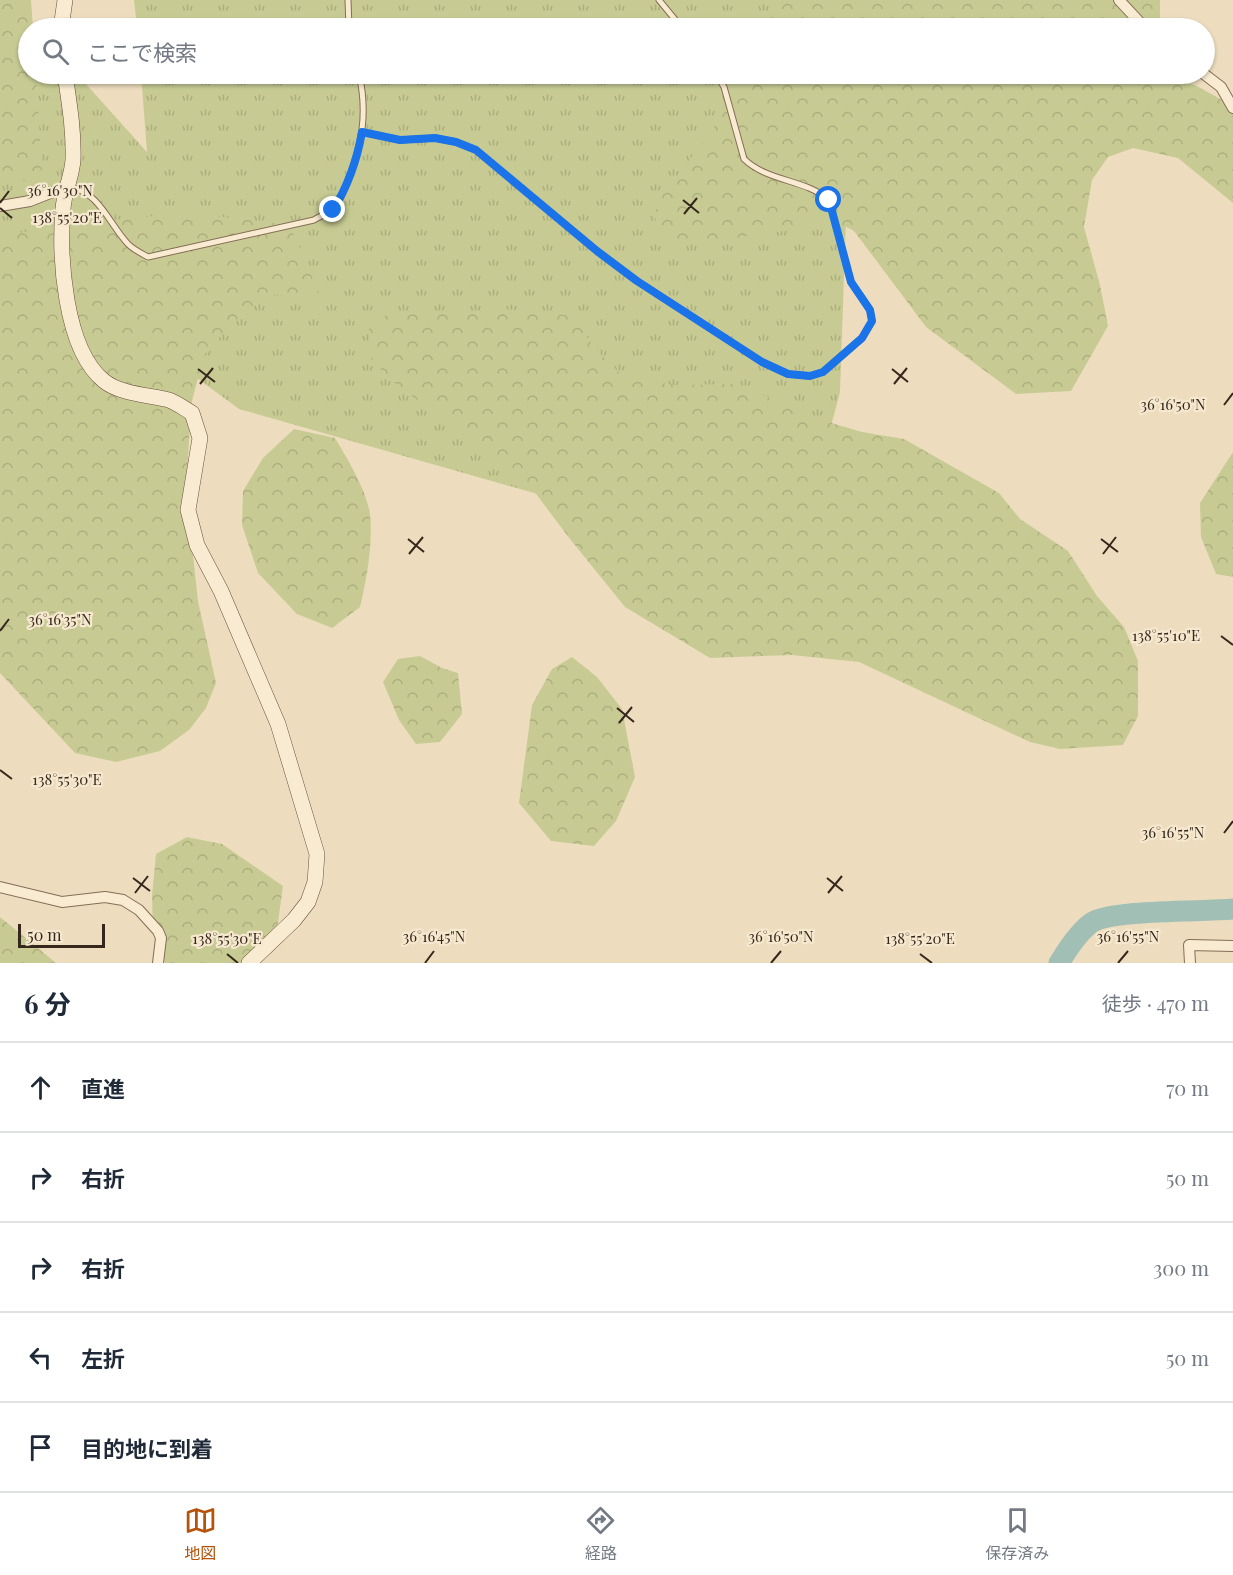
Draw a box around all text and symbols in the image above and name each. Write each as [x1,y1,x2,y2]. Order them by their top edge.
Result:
search box [18,18,1215,84]
icon: search [39,35,72,68]
text: ここで検索 [87,37,197,67]
text: 36°16'30"N [27,180,93,200]
route start [815,186,841,212]
route end [319,196,345,222]
text: 138°55'20"E [32,207,102,227]
text: 36°16'50"N [1140,394,1206,414]
text: 36°16'35"N [28,609,92,629]
text: 138°55'10"E [1132,625,1200,645]
text: 138°55'30"E [32,769,102,789]
text: 36°16'55"N [1142,822,1205,842]
scale bar [18,921,105,948]
text: 50 m [27,924,61,945]
text: 36°16'45"N [403,926,466,946]
text: 36°16'50"N [748,926,814,946]
text: 36°16'55"N [1097,926,1160,946]
text: 138°55'30"E [192,928,262,948]
text: 138°55'20"E [885,928,955,948]
text: 6 分 [24,986,71,1021]
text: 徒歩 · 470 m [1102,989,1209,1016]
icon: ahead [24,1071,57,1104]
text: 直進 [81,1073,125,1103]
text: 70 m [1166,1074,1209,1101]
icon: right [24,1161,57,1194]
text: 右折 [81,1163,125,1193]
text: 50 m [1166,1164,1209,1191]
icon: right [24,1251,57,1284]
text: 右折 [81,1253,125,1283]
text: 300 m [1153,1254,1209,1281]
icon: left [24,1341,57,1374]
text: 左折 [81,1343,125,1373]
text: 50 m [1166,1344,1209,1371]
icon: arrive [24,1431,57,1464]
text: 目的地に到着 [81,1433,213,1463]
tab: 地図 [184,1504,217,1564]
tab: 経路 [584,1504,617,1564]
tab: 保存済み [985,1504,1049,1564]

